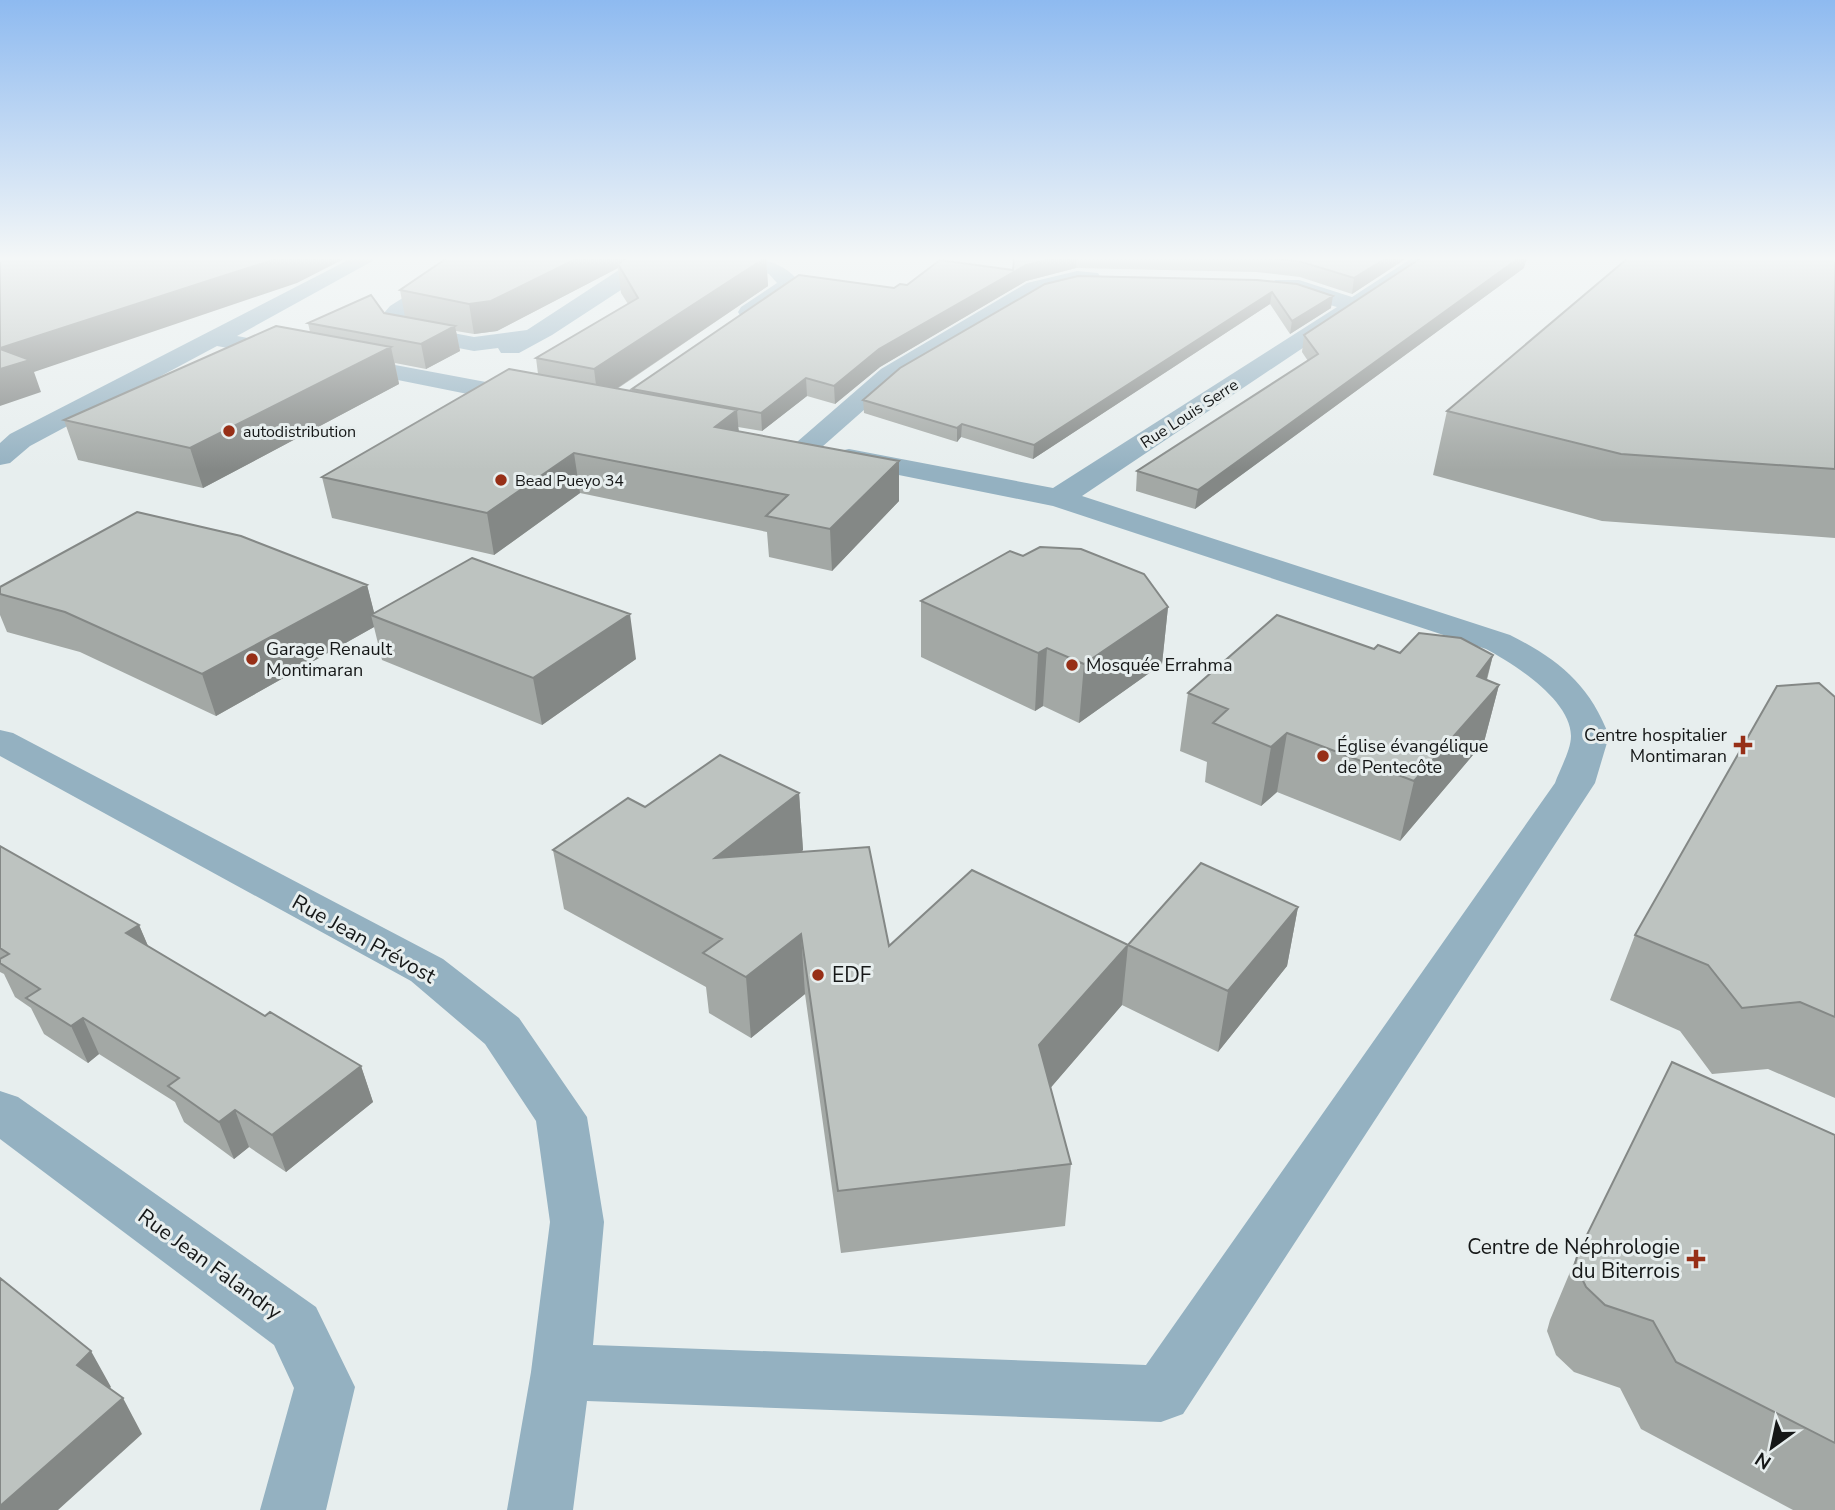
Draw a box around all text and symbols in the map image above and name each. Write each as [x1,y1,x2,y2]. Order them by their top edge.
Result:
street label: Rue Louis Serre [1136,374,1243,454]
place label: autodistribution [243,421,356,443]
marker: autodistribution [221,423,237,439]
place label: Bead Pueyo 34 [515,470,624,492]
marker: Bead Pueyo 34 [493,472,509,488]
place label: Garage Renault Montimaran [266,637,393,682]
marker: Garage Renault Montimaran [244,651,260,667]
place label: Mosquée Errahma [1086,653,1232,677]
marker: Mosquée Errahma [1064,657,1080,673]
place label: Centre hospitalier Montimaran [1584,723,1728,768]
place label: Église évangélique de Pentecôte [1337,734,1488,779]
marker: Centre hospitalier Montimaran [1733,735,1753,755]
marker: Église évangélique de Pentecôte [1315,748,1331,764]
street label: Rue Jean Prévost [287,888,441,990]
place label: EDF [832,961,871,989]
marker: EDF [810,967,826,983]
street label: Rue Jean Falandry [132,1202,288,1326]
place label: Centre de Néphrologie du Biterrois [1467,1233,1680,1285]
marker: Centre de Néphrologie du Biterrois [1686,1249,1706,1269]
north arrow [1737,1412,1807,1482]
text: N [1750,1446,1776,1475]

